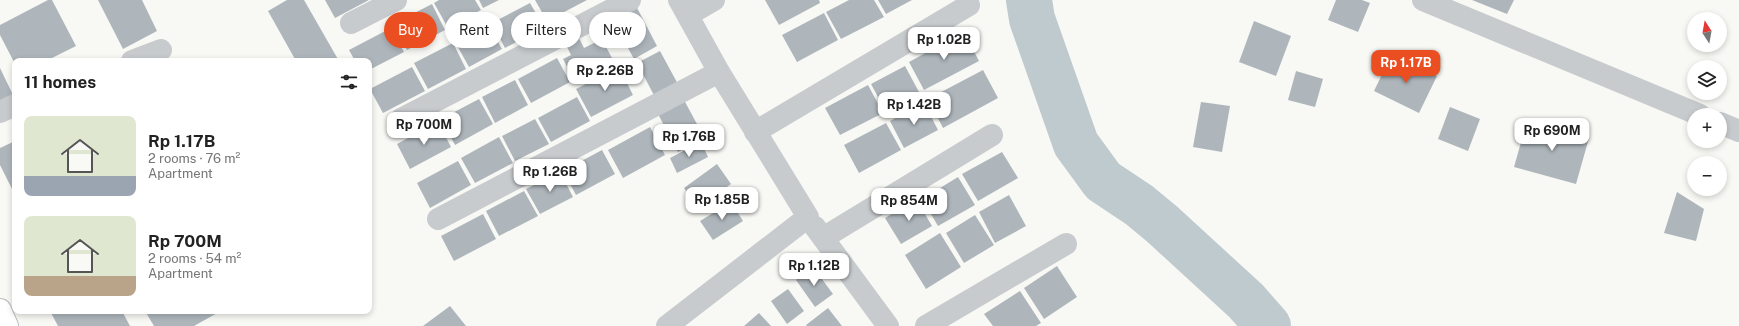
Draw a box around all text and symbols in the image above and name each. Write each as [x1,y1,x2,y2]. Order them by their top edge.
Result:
chip: Buy [384,12,437,48]
chip: Rent [445,12,503,48]
chip: Filters [511,12,581,48]
chip: New [589,12,646,48]
north arrow [1687,12,1727,52]
map controls [1687,12,1727,196]
pin: Rp 1.02B [903,27,985,61]
text: Rp 1.02B [917,32,971,47]
pin: Rp 1.17B [1365,50,1447,84]
text: Rp 1.17B [1380,55,1432,70]
pin: Rp 2.26B [564,58,646,92]
button: layers [1687,60,1727,100]
text: Rp 2.26B [576,63,634,78]
icon: filters [338,71,360,93]
text: 11 homes [24,72,96,92]
pin: Rp 1.42B [873,92,955,126]
text: Rp 1.42B [887,97,941,112]
button: + [1687,108,1727,148]
pin: Rp 700M [387,112,461,146]
text: Rp 700M [396,117,452,132]
pin: Rp 690M [1515,118,1589,152]
text: Rp 690M [1523,123,1581,138]
pin: Rp 1.76B [648,124,730,158]
text: Rp 1.76B [662,129,716,144]
text: Rp 1.17B [148,131,215,151]
icon: home [56,132,104,180]
text: 2 rooms · 76 m² [148,151,240,166]
button: − [1687,156,1727,196]
pin: Rp 1.26B [509,159,591,193]
text: Rp 1.26B [523,164,577,179]
text: Apartment [148,166,213,181]
pin: Rp 1.85B [681,187,763,221]
pin: Rp 854M [872,188,946,222]
text: Rp 1.85B [694,192,750,207]
text: Rp 854M [880,193,938,208]
text: Rp 700M [148,231,222,251]
icon: home [56,232,104,280]
text: 2 rooms · 54 m² [148,251,241,266]
pin: Rp 1.12B [773,253,855,287]
text: Rp 1.12B [788,258,840,273]
text: Apartment [148,266,213,281]

